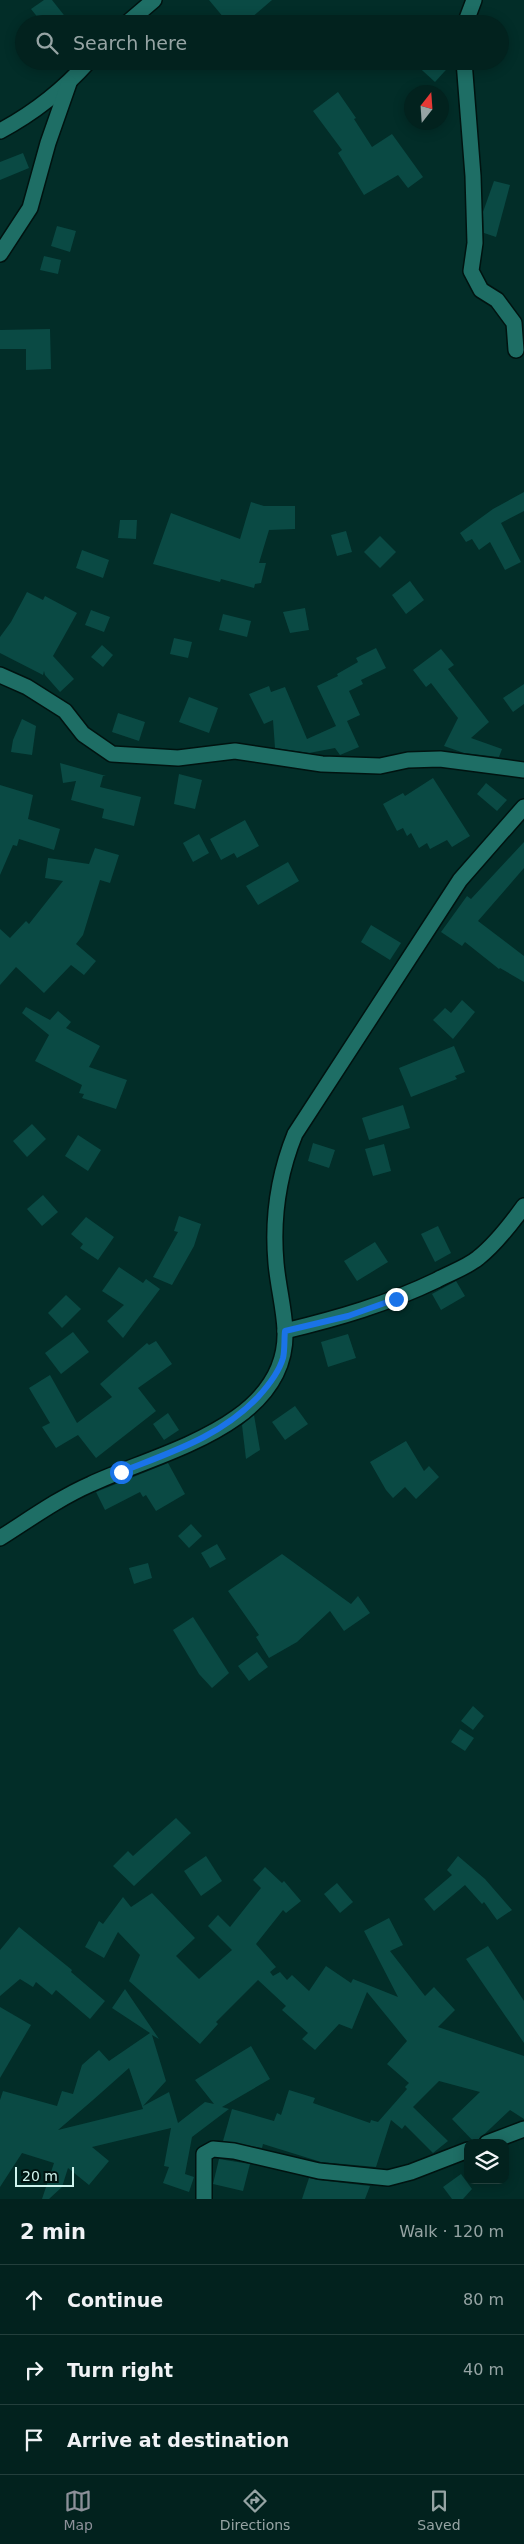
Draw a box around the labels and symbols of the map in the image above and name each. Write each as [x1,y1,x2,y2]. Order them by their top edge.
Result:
north arrow [404,85,449,130]
route end [385,1288,408,1311]
route start [110,1461,133,1484]
scale bar [15,2164,74,2187]

